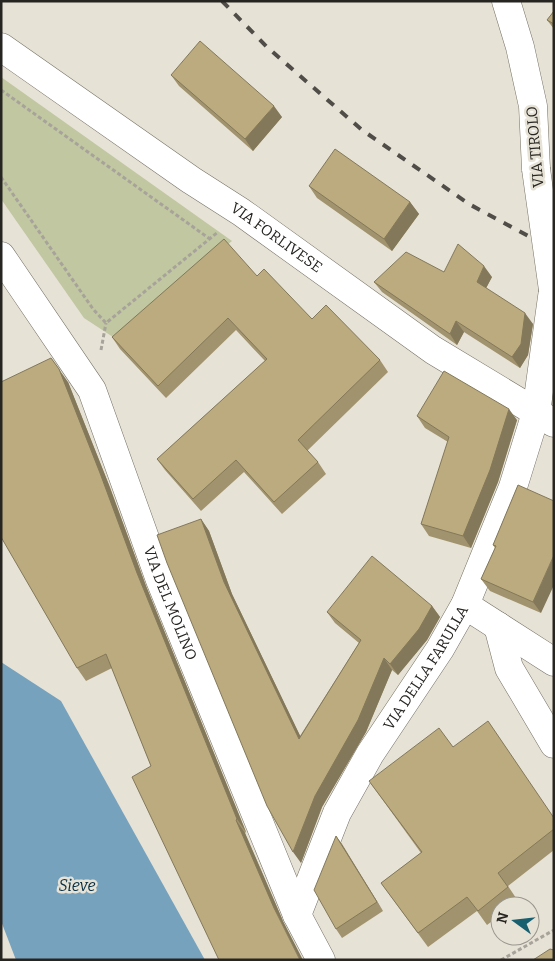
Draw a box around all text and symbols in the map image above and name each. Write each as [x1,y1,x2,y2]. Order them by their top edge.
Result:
street label: VIA TIROLO [522,105,548,189]
street label: VIA FORLIVESE [227,199,326,276]
street label: VIA DEL MOLINO [140,544,201,663]
street label: VIA DELLA FARULLA [380,602,472,733]
water label: Sieve [59,876,95,895]
north arrow [490,896,540,946]
text: N [493,910,513,925]

